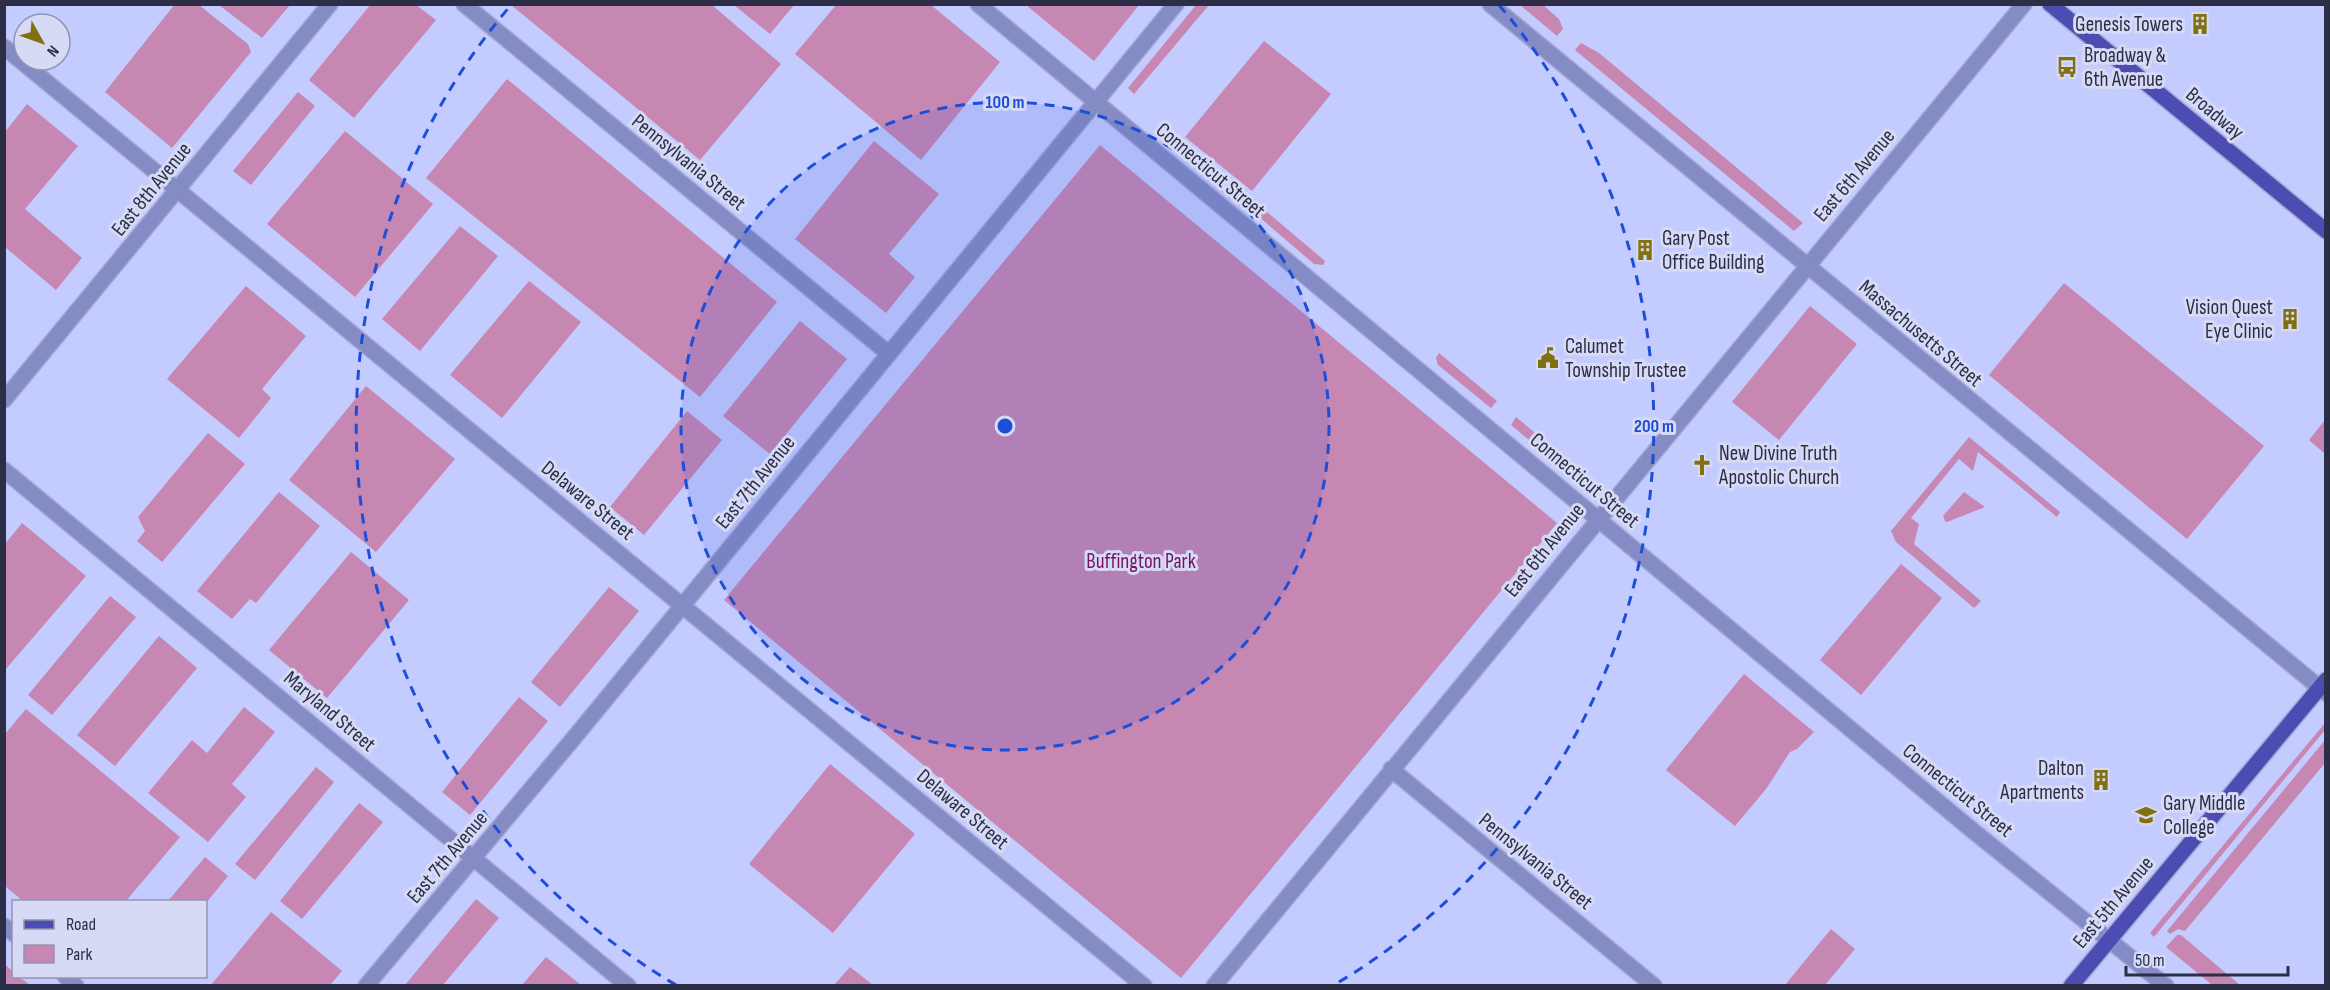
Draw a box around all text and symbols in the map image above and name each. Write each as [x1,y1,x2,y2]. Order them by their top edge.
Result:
north arrow [12,12,72,72]
place label: Genesis Towers [2075,12,2183,37]
building icon: Genesis Towers [2188,12,2212,36]
text: N [42,41,62,60]
place label: Broadway & 6th Avenue [2084,43,2166,92]
bus stop icon: Broadway & 6th Avenue [2055,55,2079,79]
street label: Broadway [2181,82,2249,145]
text: 100 m [986,92,1025,113]
street label: Pennsylvania Street [627,109,751,216]
street label: Connecticut Street [1151,117,1270,223]
street label: East 6th Avenue [1808,124,1900,227]
street label: East 8th Avenue [106,138,197,241]
place label: Gary Post Office Building [1662,226,1764,275]
building icon: Gary Post Office Building [1633,238,1657,262]
street label: Massachusetts Street [1854,275,1987,392]
place label: Vision Quest Eye Clinic [2186,295,2273,344]
building icon: Vision Quest Eye Clinic [2278,307,2302,331]
place label: Calumet Township Trustee [1565,334,1686,383]
public building icon: Calumet Township Trustee [1536,346,1560,370]
centre of rings [995,416,1015,436]
text: 200 m [1634,416,1674,437]
street label: Connecticut Street [1525,427,1644,533]
street label: East 7th Avenue [710,431,800,534]
place label: New Divine Truth Apostolic Church [1718,441,1839,490]
church icon: New Divine Truth Apostolic Church [1690,453,1714,477]
street label: Delaware Street [536,455,639,545]
street label: East 6th Avenue [1499,499,1590,602]
park label: Buffington Park [1086,549,1196,574]
street label: Maryland Street [279,666,381,757]
street label: Connecticut Street [1897,738,2018,843]
place label: Dalton Apartments [1999,756,2084,805]
street label: Delaware Street [912,764,1014,855]
building icon: Dalton Apartments [2089,768,2113,792]
place label: Gary Middle College [2163,791,2245,840]
school or university icon: Gary Middle College [2134,803,2158,827]
street label: East 7th Avenue [402,806,493,908]
street label: Pennsylvania Street [1474,808,1598,915]
street label: East 5th Avenue [2068,851,2159,953]
legend [12,900,207,978]
text: Road [66,914,96,935]
scale bar [2126,939,2288,977]
text: Park [66,944,92,965]
text: 50 m [2135,950,2165,971]

